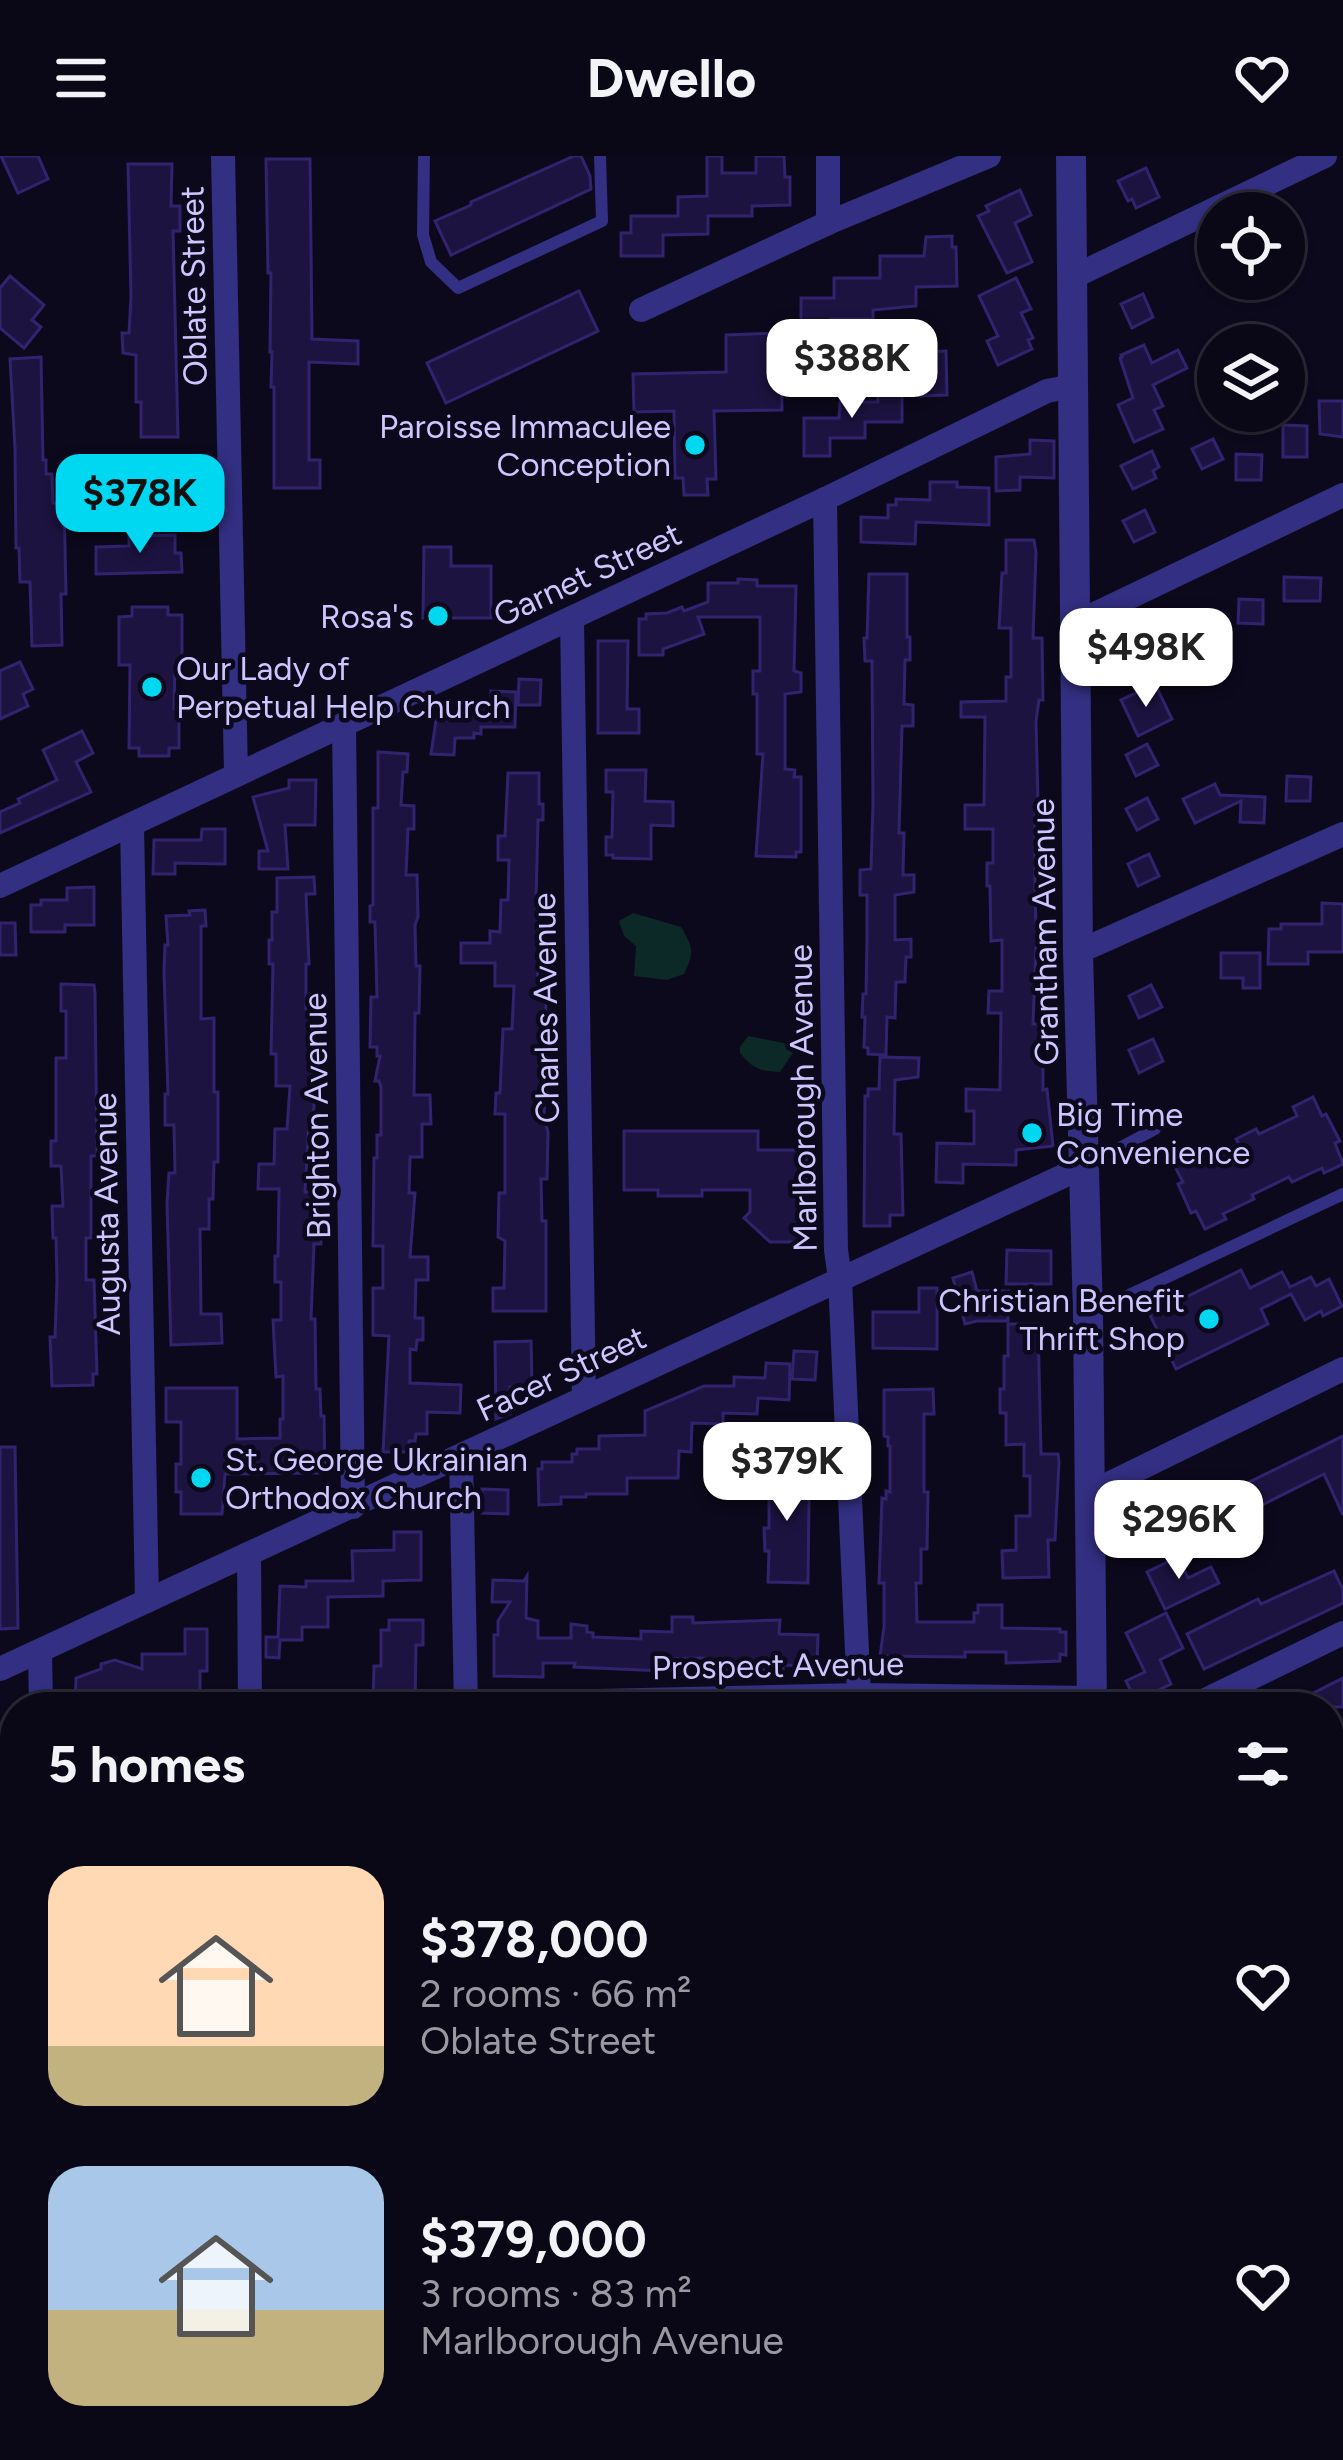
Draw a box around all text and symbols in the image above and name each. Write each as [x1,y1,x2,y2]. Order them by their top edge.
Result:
icon: menu [48,45,114,111]
icon: heart [1229,45,1295,111]
text: Dwello [587,46,756,111]
street label: Oblate Street [172,186,215,386]
map controls [1197,192,1305,432]
button: locate [1197,192,1305,300]
pin: $388K [768,319,936,421]
button: layers [1197,324,1305,432]
text: $388K [793,334,911,381]
place label: Paroisse Immaculee Conception [379,407,671,484]
marker: Paroisse Immaculee Conception [682,432,708,458]
pin: $378K [56,454,224,556]
text: $378K [83,469,197,516]
street label: Garnet Street [487,514,687,635]
place label: Rosa's [320,597,414,636]
marker: Rosa's [425,603,451,629]
pin: $498K [1062,608,1230,710]
text: $498K [1087,623,1205,670]
place label: Our Lady of Perpetual Help Church [176,649,510,726]
marker: Our Lady of Perpetual Help Church [139,674,165,700]
street label: Grantham Avenue [1023,798,1066,1066]
street label: Charles Avenue [524,892,567,1124]
street label: Marlborough Avenue [780,944,825,1252]
street label: Brighton Avenue [295,992,338,1240]
street label: Augusta Avenue [85,1092,128,1336]
place label: Big Time Convenience [1056,1095,1250,1172]
marker: Big Time Convenience [1019,1120,1045,1146]
place label: Christian Benefit Thrift Shop [938,1281,1185,1358]
marker: Christian Benefit Thrift Shop [1196,1306,1222,1332]
street label: Facer Street [470,1317,652,1430]
pin: $379K [703,1422,871,1524]
text: $379K [730,1437,844,1484]
place label: St. George Ukrainian Orthodox Church [225,1440,528,1517]
marker: St. George Ukrainian Orthodox Church [188,1465,214,1491]
pin: $296K [1095,1480,1263,1582]
text: $296K [1121,1495,1237,1542]
street label: Prospect Avenue [652,1644,904,1687]
icon: filters [1230,1731,1296,1797]
text: 5 homes [48,1734,245,1795]
text: $378,000 [420,1909,648,1970]
icon: home [144,1914,288,2058]
icon: heart [1230,1953,1296,2019]
text: 2 rooms · 66 m² [420,1970,691,2017]
text: Oblate Street [420,2017,656,2064]
text: $379,000 [420,2209,647,2270]
icon: home [144,2214,288,2358]
icon: heart [1230,2253,1296,2319]
text: 3 rooms · 83 m² [420,2270,692,2317]
text: Marlborough Avenue [420,2317,784,2364]

